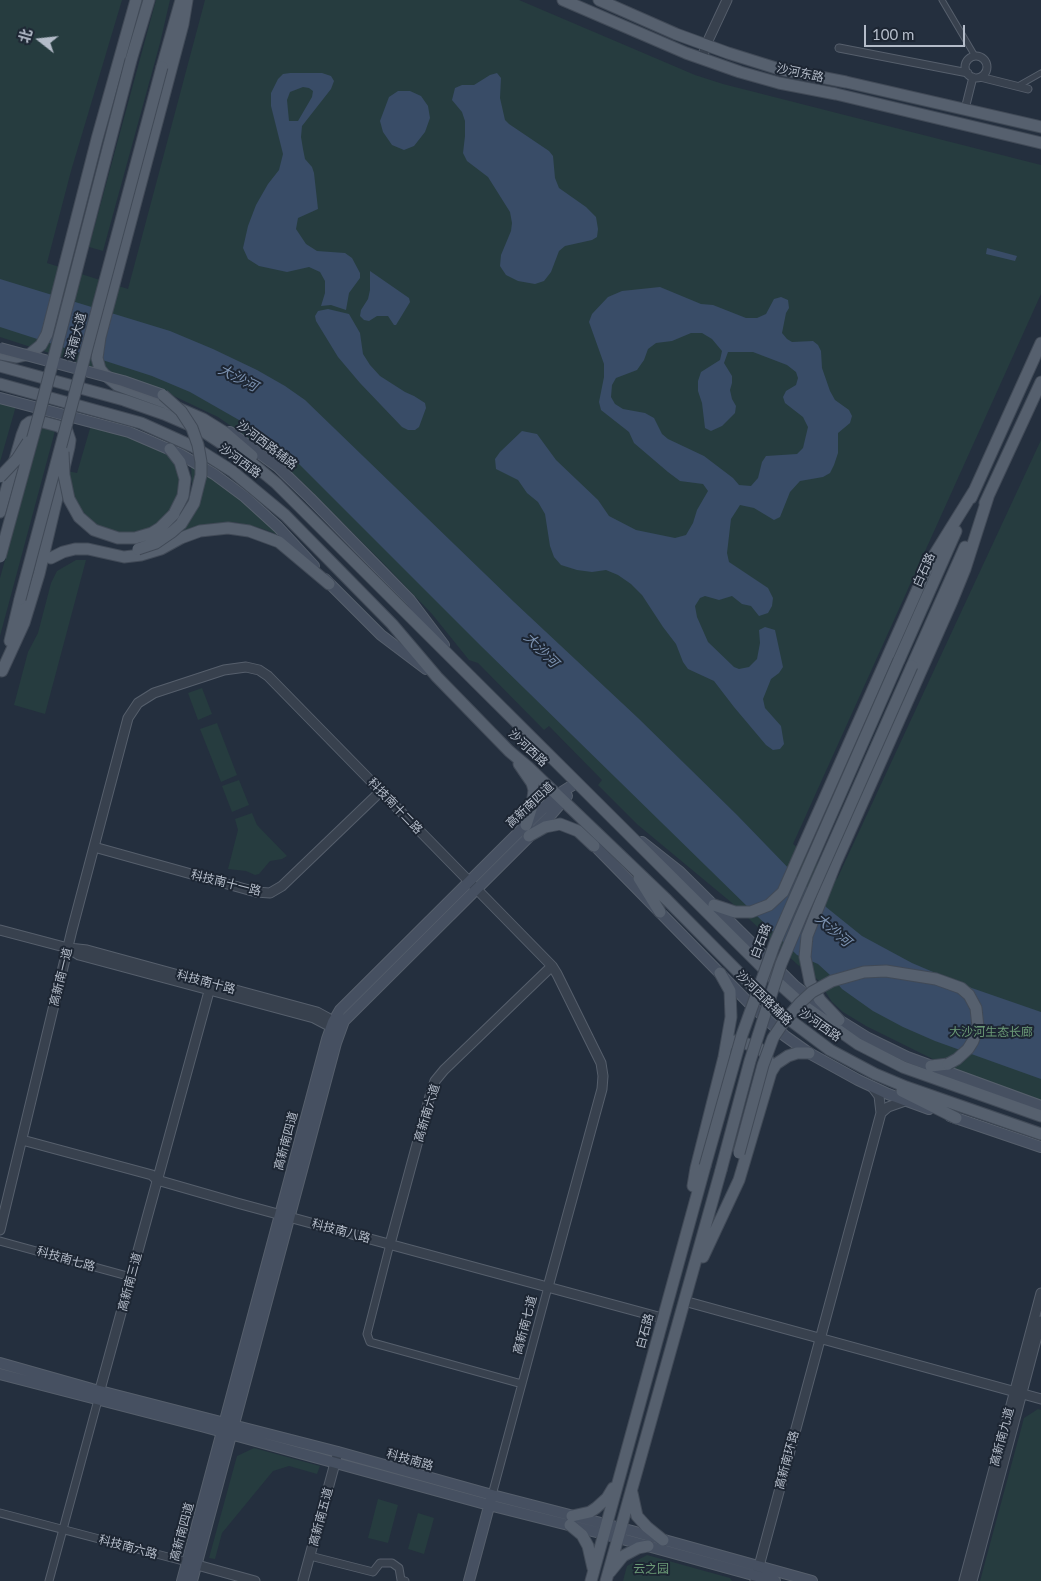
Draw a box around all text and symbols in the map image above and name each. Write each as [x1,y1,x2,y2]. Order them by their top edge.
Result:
north arrow [15,15,65,65]
scale bar [866,15,967,47]
text: 100 m [872,25,914,43]
text: 北 [15,27,35,45]
street label: 沙河东路 [775,61,825,85]
street label: 深南大道 [63,311,89,361]
water label: 大沙河 [215,361,261,395]
street label: 沙河西路辅路 [234,418,300,472]
street label: 沙河西路 [216,441,264,481]
street label: 白石路 [910,551,938,589]
water label: 大沙河 [520,629,562,671]
street label: 沙河西路 [506,726,550,770]
street label: 科技南十二路 [365,775,425,837]
street label: 高新南四道 [503,779,557,831]
street label: 科技南十一路 [189,867,263,899]
water label: 大沙河 [812,910,854,950]
street label: 白石路 [748,922,774,960]
street label: 高新南一道 [47,946,75,1008]
street label: 科技南十路 [175,967,237,997]
street label: 沙河西路辅路 [733,968,795,1028]
street label: 沙河西路 [796,1005,844,1045]
park label: 大沙河生态长廊 [949,1025,1033,1039]
street label: 高新南六道 [411,1082,443,1144]
street label: 高新南四道 [271,1110,301,1172]
street label: 科技南八路 [310,1216,372,1246]
street label: 科技南七路 [35,1244,97,1274]
street label: 高新南三道 [115,1251,145,1313]
street label: 高新南七道 [510,1294,540,1356]
street label: 白石路 [633,1312,657,1350]
street label: 高新南九道 [987,1406,1017,1468]
street label: 高新南环路 [772,1429,802,1491]
street label: 科技南路 [385,1446,435,1474]
street label: 高新南五道 [306,1486,336,1548]
street label: 高新南四道 [167,1501,197,1563]
street label: 科技南六路 [97,1532,159,1562]
park label: 云之园 [633,1562,669,1576]

